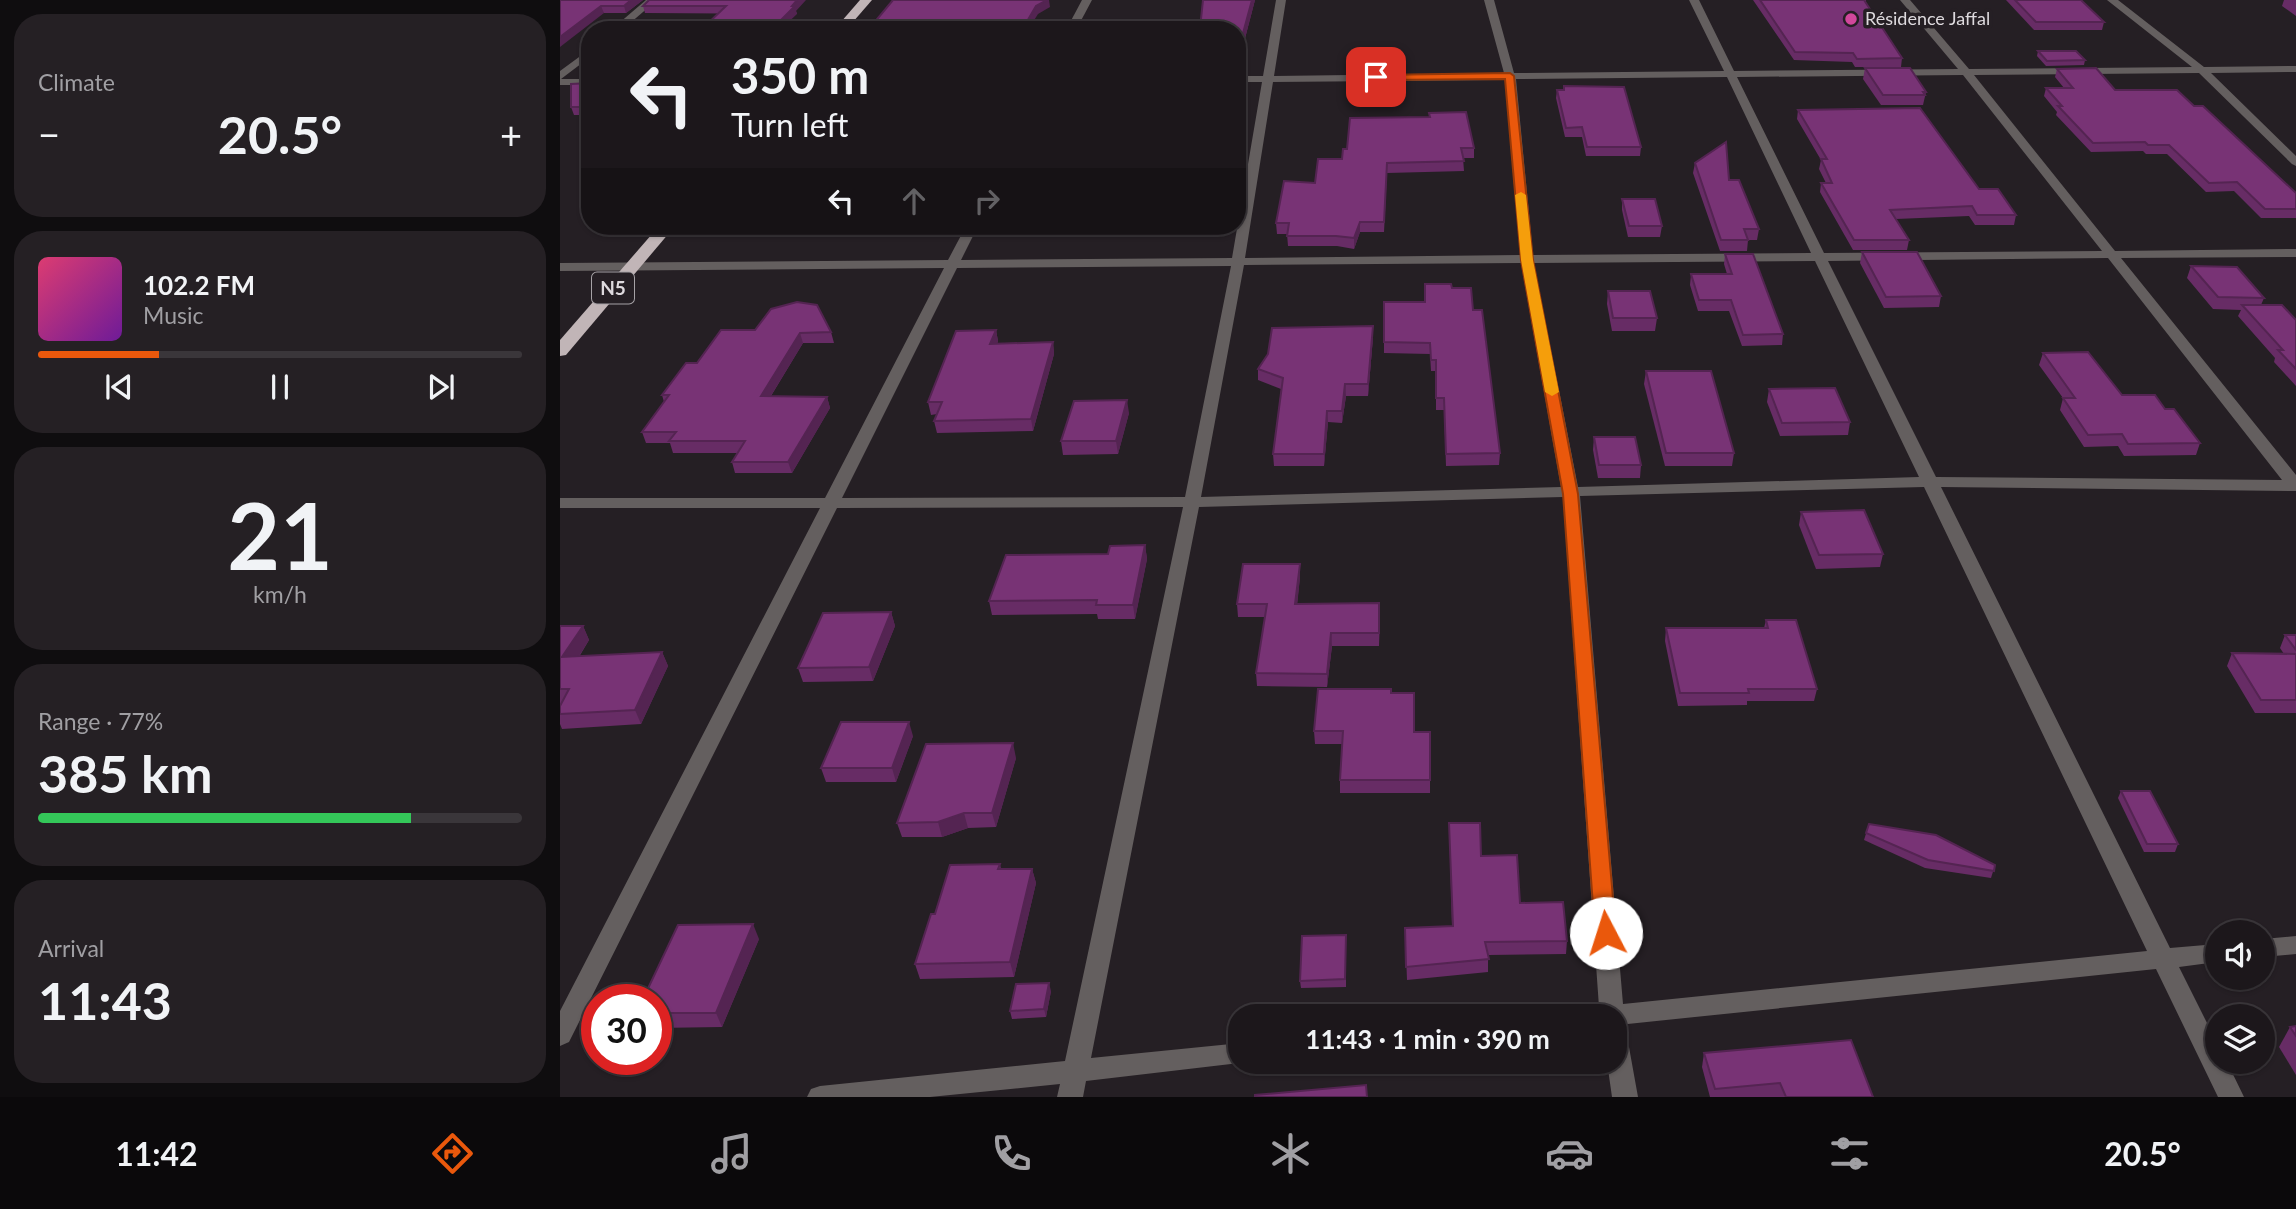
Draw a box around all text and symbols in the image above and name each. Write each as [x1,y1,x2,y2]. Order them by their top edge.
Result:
place label: Résidence Jaffal [1865,7,1990,29]
marker: Résidence Jaffal [1843,11,1859,27]
text: 350 m [731,46,869,104]
pin [1346,47,1406,107]
icon: left [616,49,707,140]
icon: arrive [1357,58,1395,96]
text: Climate [38,68,115,96]
text: 20.5° [218,103,342,165]
text: Turn left [731,105,848,144]
text: − [38,111,60,157]
text: + [500,111,522,157]
icon: left [822,182,860,220]
icon: ahead [895,182,933,220]
icon: right [968,182,1006,220]
text: 102.2 FM [143,269,255,301]
road number: N5 [592,272,634,304]
text: Music [143,301,203,329]
icon: previous [100,368,138,406]
icon: pause [261,368,299,406]
icon: next [422,368,460,406]
text: 21 [227,480,333,589]
text: km/h [253,580,307,608]
text: Range · 77% [38,707,163,735]
text: 385 km [38,742,212,804]
position arrow [1569,896,1643,970]
map controls [2205,920,2275,1074]
button: sound [2205,920,2275,990]
text: Arrival [38,934,104,962]
text: 11:43 [38,969,172,1031]
speed limit sign: 30 [581,984,672,1075]
button: layers [2205,1004,2275,1074]
text: 11:43 · 1 min · 390 m [1305,1023,1550,1055]
icon: directions [428,1129,477,1178]
icon: music [707,1129,756,1178]
icon: phone [987,1129,1036,1178]
icon: climate [1266,1129,1315,1178]
icon: car [1545,1129,1594,1178]
icon: filters [1825,1129,1874,1178]
text: 11:42 [115,1134,198,1173]
text: 20.5° [2104,1134,2181,1173]

